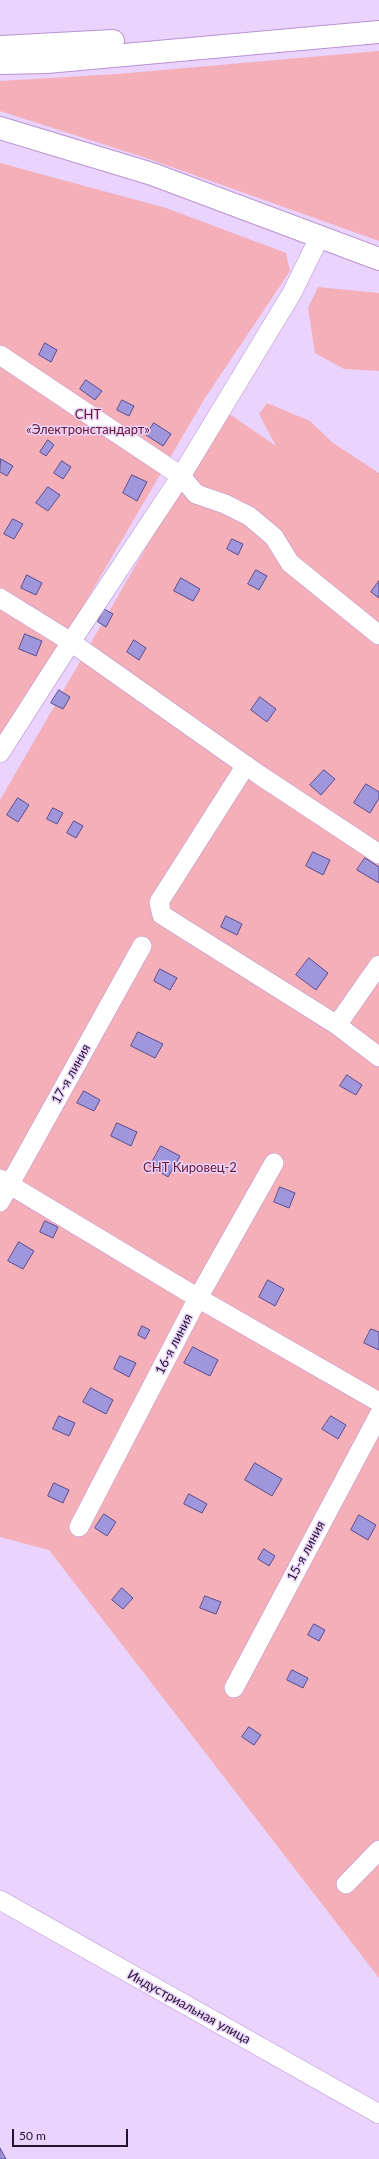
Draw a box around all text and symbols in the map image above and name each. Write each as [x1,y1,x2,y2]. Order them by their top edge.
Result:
park label: СНТ «Электронстандарт» [26,407,150,438]
street label: 17-я линия [48,1041,94,1107]
park label: СНТ Кировец-2 [143,1160,237,1176]
street label: 16-я линия [152,1311,196,1377]
street label: 15-я линия [284,1518,328,1584]
street label: Индустриальная улица [125,1967,253,2047]
scale bar [14,2121,130,2147]
text: 50 m [19,2128,46,2143]

